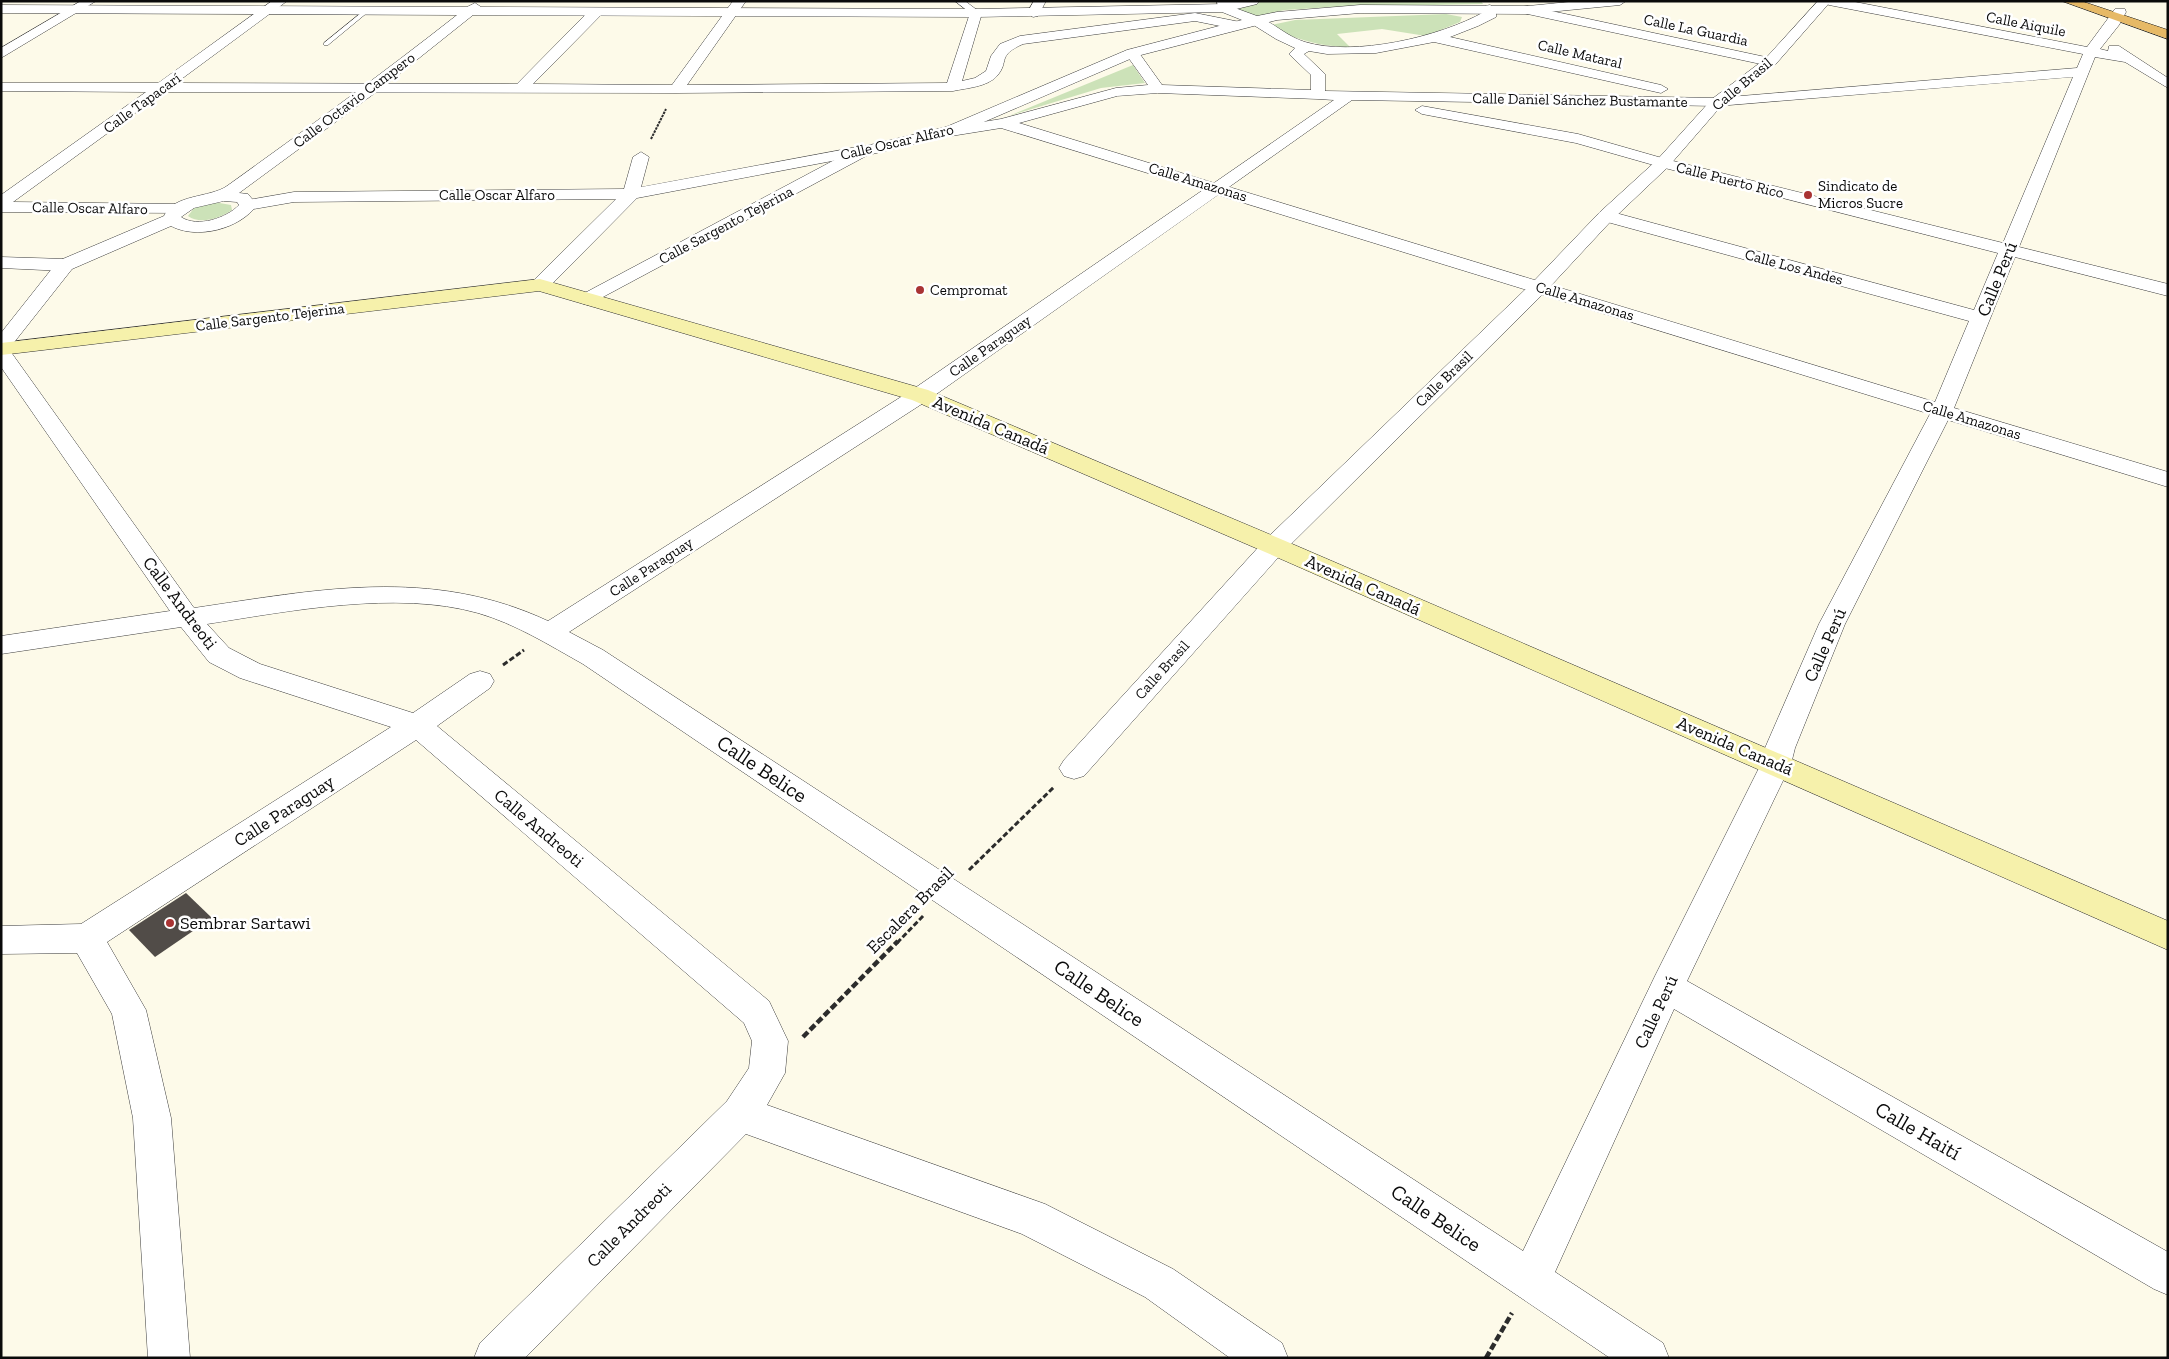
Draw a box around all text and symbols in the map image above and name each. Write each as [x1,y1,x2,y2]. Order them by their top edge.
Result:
street label: Calle Aiquile [1985,7,2067,41]
street label: Calle La Guardia [1642,10,1750,50]
street label: Calle Mataral [1536,36,1624,72]
street label: Calle Octavio Campero [290,48,419,152]
street label: Calle Brasil [1708,54,1776,114]
street label: Calle Tapacarí [100,69,184,137]
street label: Calle Daniel Sánchez Bustamante [1472,89,1688,111]
street label: Calle Oscar Alfaro [839,120,956,164]
street label: Calle Amazonas [1147,158,1249,206]
street label: Calle Puerto Rico [1674,158,1786,202]
place label: Sindicato de Micros Sucre [1818,177,1903,212]
street label: Calle Sargento Tejerina [656,182,796,268]
street label: Calle Oscar Alfaro [439,186,555,204]
marker: Sindicato de Micros Sucre [1802,189,1814,201]
street label: Calle Oscar Alfaro [32,198,148,218]
street label: Calle Perú [1972,238,2022,320]
street label: Calle Los Andes [1743,245,1845,289]
street label: Calle Amazonas [1534,277,1636,325]
place label: Cempromat [930,281,1008,299]
marker: Cempromat [914,284,926,296]
street label: Calle Sargento Tejerina [195,299,345,335]
street label: Calle Paraguay [946,311,1035,381]
street label: Calle Brasil [1412,347,1476,411]
street label: Avenida Canadá [930,391,1053,459]
street label: Calle Amazonas [1921,396,2023,444]
street label: Calle Paraguay [606,533,696,601]
street label: Avenida Canadá [1302,550,1424,620]
street label: Calle Andreoti [138,552,222,654]
street label: Calle Perú [1799,605,1851,685]
street label: Calle Brasil [1131,637,1193,703]
street label: Avenida Canadá [1674,712,1797,780]
street label: Calle Belice [713,729,812,808]
street label: Calle Paraguay [230,770,339,852]
street label: Calle Andreoti [490,784,588,872]
street label: Escalera Brasil [862,862,958,958]
place label: Sembrar Sartawi [180,912,311,934]
marker: Sembrar Sartawi [164,917,176,929]
street label: Calle Belice [1050,953,1149,1032]
street label: Calle Perú [1629,972,1683,1052]
street label: Calle Haití [1871,1096,1966,1165]
street label: Calle Andreoti [582,1178,676,1272]
street label: Calle Belice [1387,1178,1486,1257]

